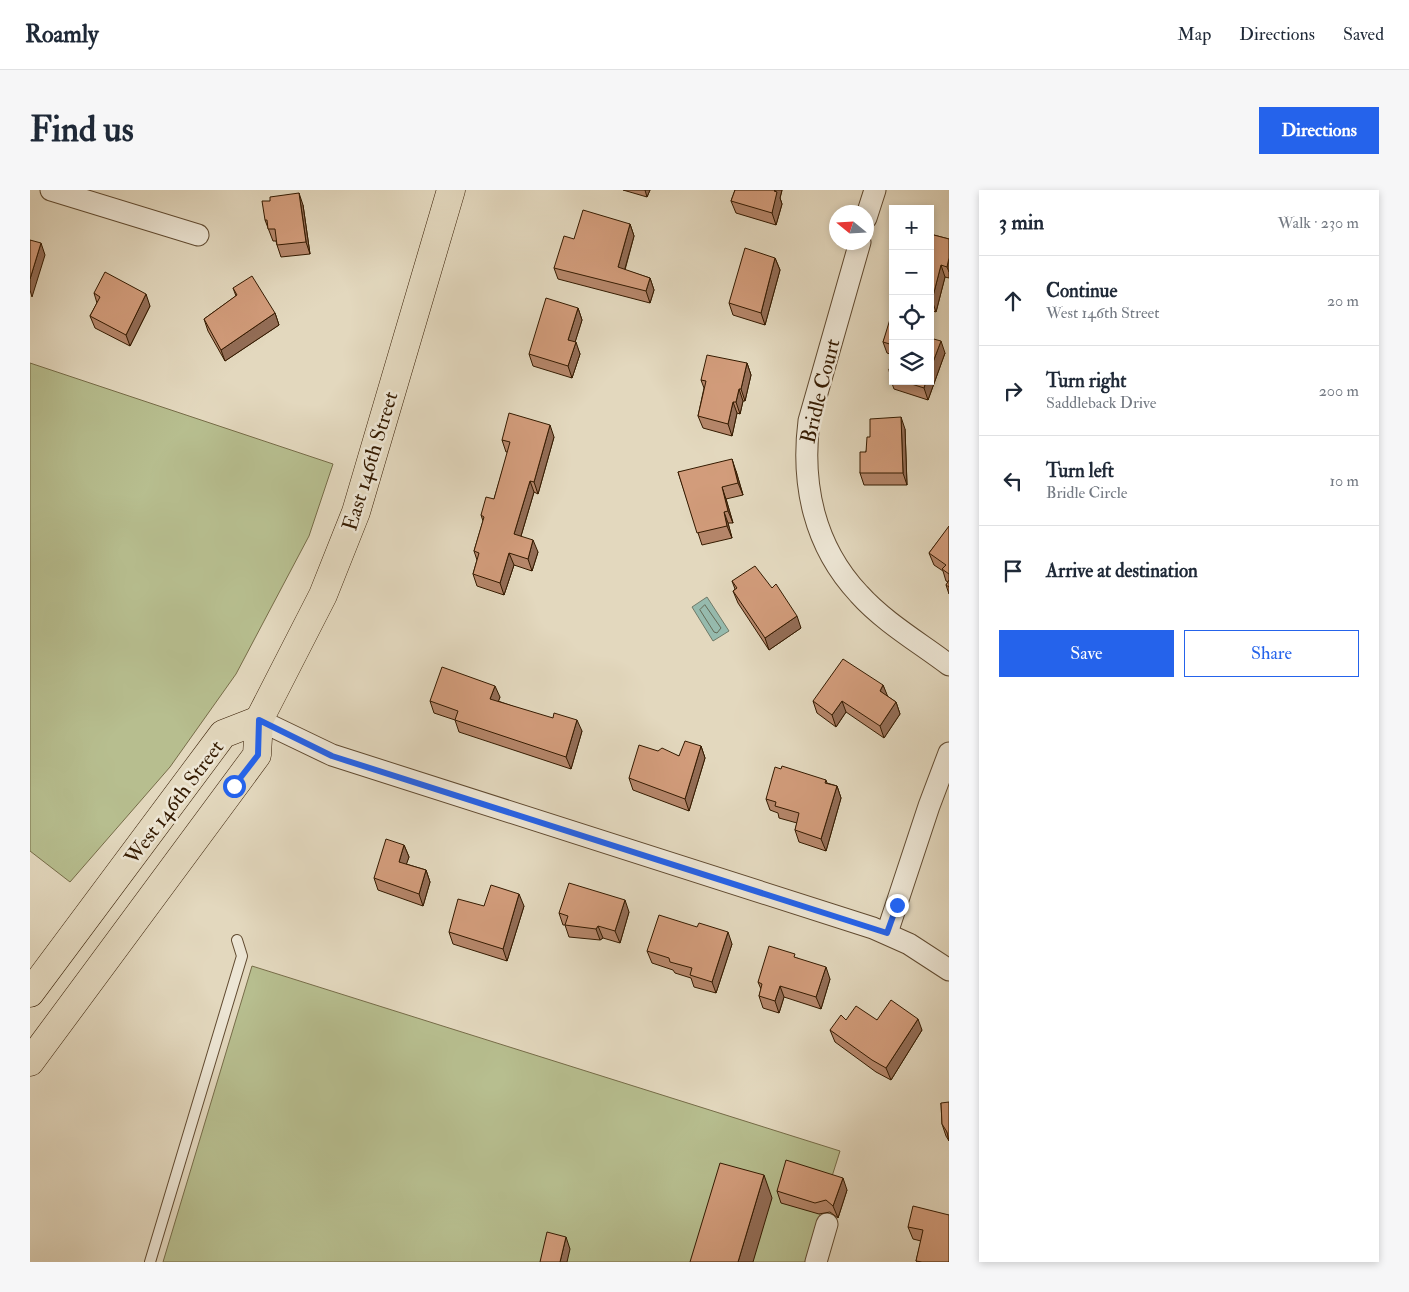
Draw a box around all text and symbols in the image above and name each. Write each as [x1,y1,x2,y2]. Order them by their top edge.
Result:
text: Roamly [25,19,99,50]
text: Map [1178,23,1211,46]
text: Directions [1239,23,1315,46]
text: Saved [1343,23,1384,46]
button: Directions [1259,107,1379,154]
text: Find us [30,108,134,152]
north arrow [829,205,874,250]
map controls [889,205,934,385]
button: + [889,205,934,250]
text: 3 min [999,209,1044,236]
text: Walk · 230 m [1278,213,1359,233]
button: − [889,250,934,295]
text: Continue [1046,279,1117,303]
icon: ahead [999,287,1027,315]
text: 20 m [1327,291,1359,311]
button: locate [889,295,934,340]
text: West 146th Street [1046,303,1159,323]
street label: Bridle Court [794,336,847,446]
button: layers [889,340,934,385]
text: Turn right [1046,369,1126,393]
icon: right [999,377,1027,405]
text: 200 m [1319,381,1359,401]
street label: East 146th Street [336,388,405,534]
text: Saddleback Drive [1046,393,1157,413]
text: Turn left [1046,459,1114,483]
icon: left [999,467,1027,495]
text: 10 m [1329,471,1359,491]
text: Bridle Circle [1046,483,1127,503]
icon: arrive [999,557,1027,585]
text: Arrive at destination [1046,559,1198,583]
button: Save [999,630,1174,677]
button: Share [1184,630,1359,677]
street label: West 146th Street [118,735,230,871]
route start [223,775,246,798]
route end [886,894,909,917]

